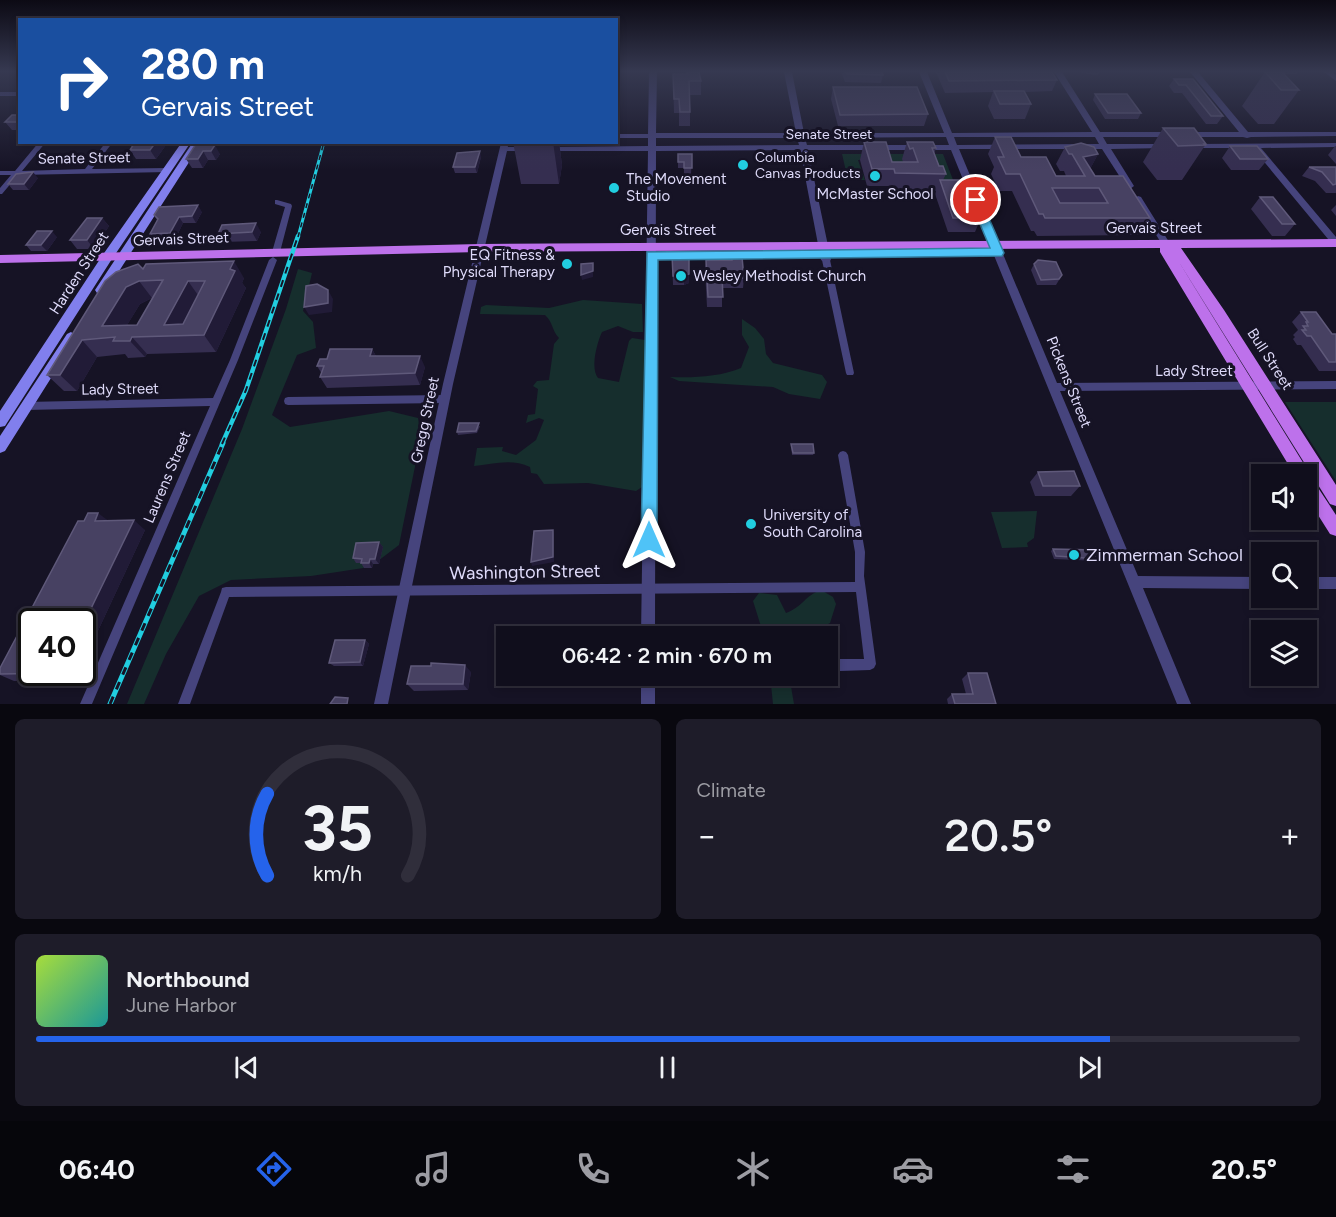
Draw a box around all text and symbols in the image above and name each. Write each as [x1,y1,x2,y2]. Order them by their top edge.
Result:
text: 280 m [141,39,265,90]
icon: right [42,42,120,120]
text: Gervais Street [141,90,314,123]
street label: Senate Street [786,126,872,143]
street label: Senate Street [37,148,131,168]
place label: Columbia Canvas Products [755,149,861,182]
marker: Columbia Canvas Products [736,158,750,172]
marker: McMaster School [868,169,882,183]
place label: The Movement Studio [626,170,727,205]
pin [950,174,1001,225]
marker: The Movement Studio [607,181,621,195]
icon: arrive [959,183,992,216]
place label: McMaster School [816,185,934,203]
street label: Gervais Street [1106,219,1202,237]
street label: Gervais Street [620,221,716,239]
street label: Harden Street [46,228,113,318]
street label: Gervais Street [133,228,230,250]
place label: EQ Fitness & Physical Therapy [443,246,555,281]
marker: EQ Fitness & Physical Therapy [560,257,574,271]
place label: Wesley Methodist Church [693,267,866,285]
marker: Wesley Methodist Church [674,269,688,283]
street label: Bull Street [1243,325,1297,393]
street label: Pickens Street [1043,334,1096,430]
street label: Lady Street [1155,362,1233,380]
street label: Gregg Street [407,375,443,465]
street label: Lady Street [81,379,159,399]
street label: Laurens Street [140,428,195,526]
map controls [1251,464,1317,686]
button: sound [1251,464,1317,530]
place label: University of South Carolina [763,506,862,541]
position arrow [617,508,681,572]
marker: University of South Carolina [744,517,758,531]
button: search [1251,542,1317,608]
place label: Zimmerman School [1086,544,1243,566]
marker: Zimmerman School [1067,548,1081,562]
street label: Washington Street [449,560,601,584]
speed limit sign: 40 [18,608,96,686]
button: layers [1251,620,1317,686]
text: 06:42 · 2 min · 670 m [562,642,772,669]
text: Climate [697,778,766,802]
text: 35 [302,791,373,866]
text: 20.5° [944,808,1052,862]
text: − [697,816,717,855]
text: + [1279,816,1300,855]
text: km/h [313,861,362,886]
text: Northbound [126,966,250,993]
text: June Harbor [126,993,237,1017]
icon: previous [230,1051,263,1084]
icon: pause [651,1051,684,1084]
icon: next [1073,1051,1106,1084]
icon: directions [253,1148,295,1190]
icon: music [412,1148,454,1190]
icon: phone [572,1148,614,1190]
icon: climate [732,1148,774,1190]
icon: car [892,1148,934,1190]
icon: filters [1052,1148,1094,1190]
text: 06:40 [59,1153,135,1186]
text: 20.5° [1211,1153,1277,1186]

